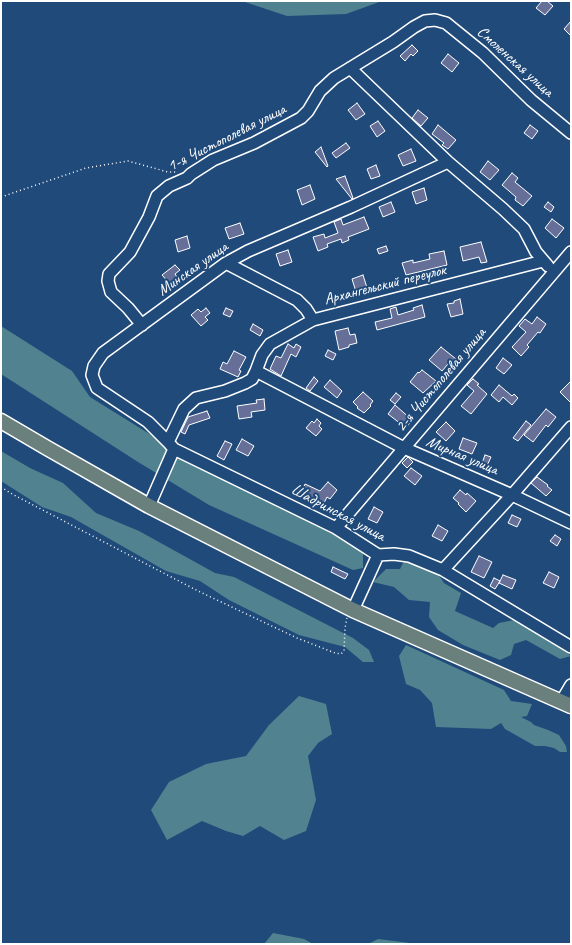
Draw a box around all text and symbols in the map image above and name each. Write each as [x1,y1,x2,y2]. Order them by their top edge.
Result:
street label: Смоленская улица [473,23,557,101]
street label: 1-я Чистополевая улица [165,100,289,176]
street label: Минская улица [154,238,232,300]
street label: Архангельский переулок [322,261,448,309]
street label: 2-я Чистополевая улица [392,324,490,436]
street label: Мирная улица [423,432,501,480]
street label: Шадринская улица [288,480,388,546]

